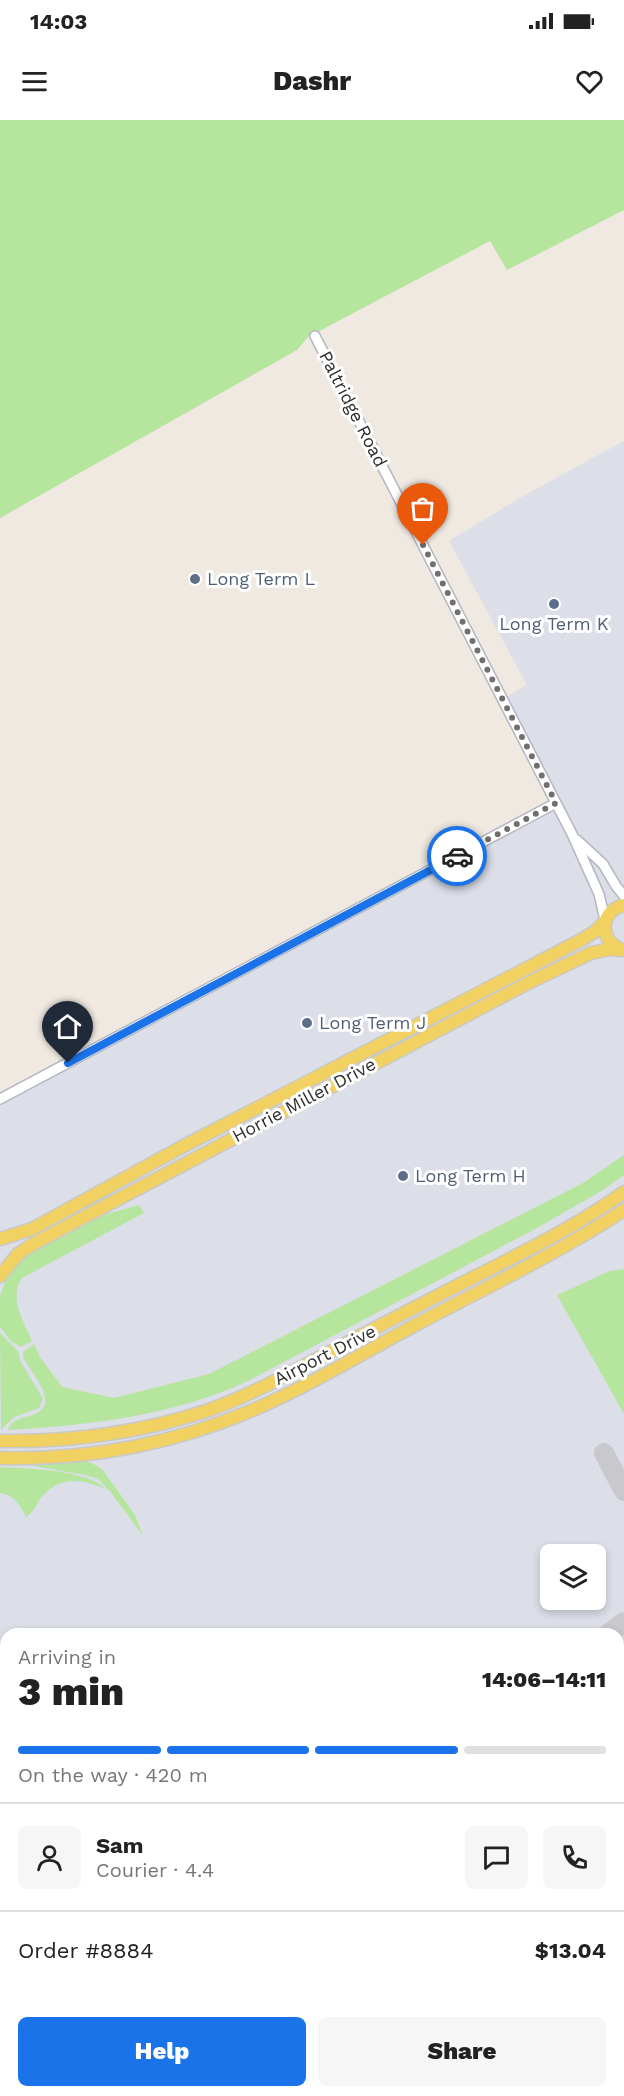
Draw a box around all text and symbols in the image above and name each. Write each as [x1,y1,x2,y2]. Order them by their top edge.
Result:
text: 14:03 [30,9,87,34]
icon: menu [18,65,51,98]
text: Dashr [273,65,351,97]
icon: heart [573,65,606,98]
street label: Paltridge Road [315,347,392,470]
pin [397,483,448,545]
icon: bag [406,492,439,525]
place label: Long Term L [207,568,316,589]
marker: Long Term L [188,572,202,586]
marker: Long Term K [547,597,561,611]
place label: Long Term K [499,613,609,634]
courier [427,826,487,886]
icon: car [441,840,474,873]
pin [42,1001,93,1063]
icon: home [51,1010,84,1043]
place label: Long Term J [319,1012,426,1033]
marker: Long Term J [300,1016,314,1030]
street label: Horrie Miller Drive [229,1053,379,1146]
place label: Long Term H [415,1165,526,1186]
marker: Long Term H [396,1169,410,1183]
street label: Airport Drive [270,1320,379,1389]
map controls [540,1544,606,1610]
button: layers [540,1544,606,1610]
text: Arriving in [18,1645,116,1669]
text: 14:06–14:11 [482,1667,606,1692]
text: 3 min [18,1669,124,1714]
text: On the way · 420 m [18,1763,208,1787]
button: person [18,1826,81,1889]
button: chat [465,1826,528,1889]
button: phone [543,1826,606,1889]
text: Sam [96,1833,144,1858]
text: Courier · 4.4 [96,1858,214,1882]
text: Order #8884 [18,1938,154,1963]
text: $13.04 [535,1938,606,1963]
button: Help [18,2017,306,2086]
button: Share [318,2017,606,2086]

